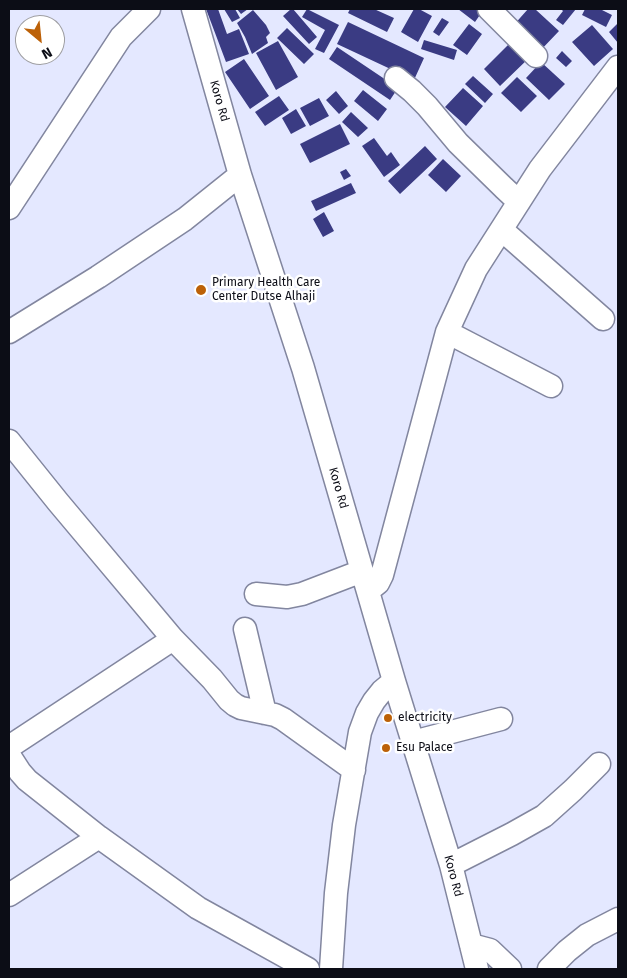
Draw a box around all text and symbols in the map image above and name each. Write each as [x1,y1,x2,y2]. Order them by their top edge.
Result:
north arrow [15,15,65,65]
text: N [39,43,55,62]
street label: Koro Rd [206,79,232,123]
place label: Primary Health Care Center Dutse Alhaji [212,276,320,304]
marker: Primary Health Care Center Dutse Alhaji [194,283,208,297]
street label: Koro Rd [325,466,351,510]
place label: electricity [398,711,452,725]
marker: electricity [382,712,394,724]
place label: Esu Palace [396,741,453,755]
marker: Esu Palace [380,742,392,754]
street label: Koro Rd [441,854,465,898]

